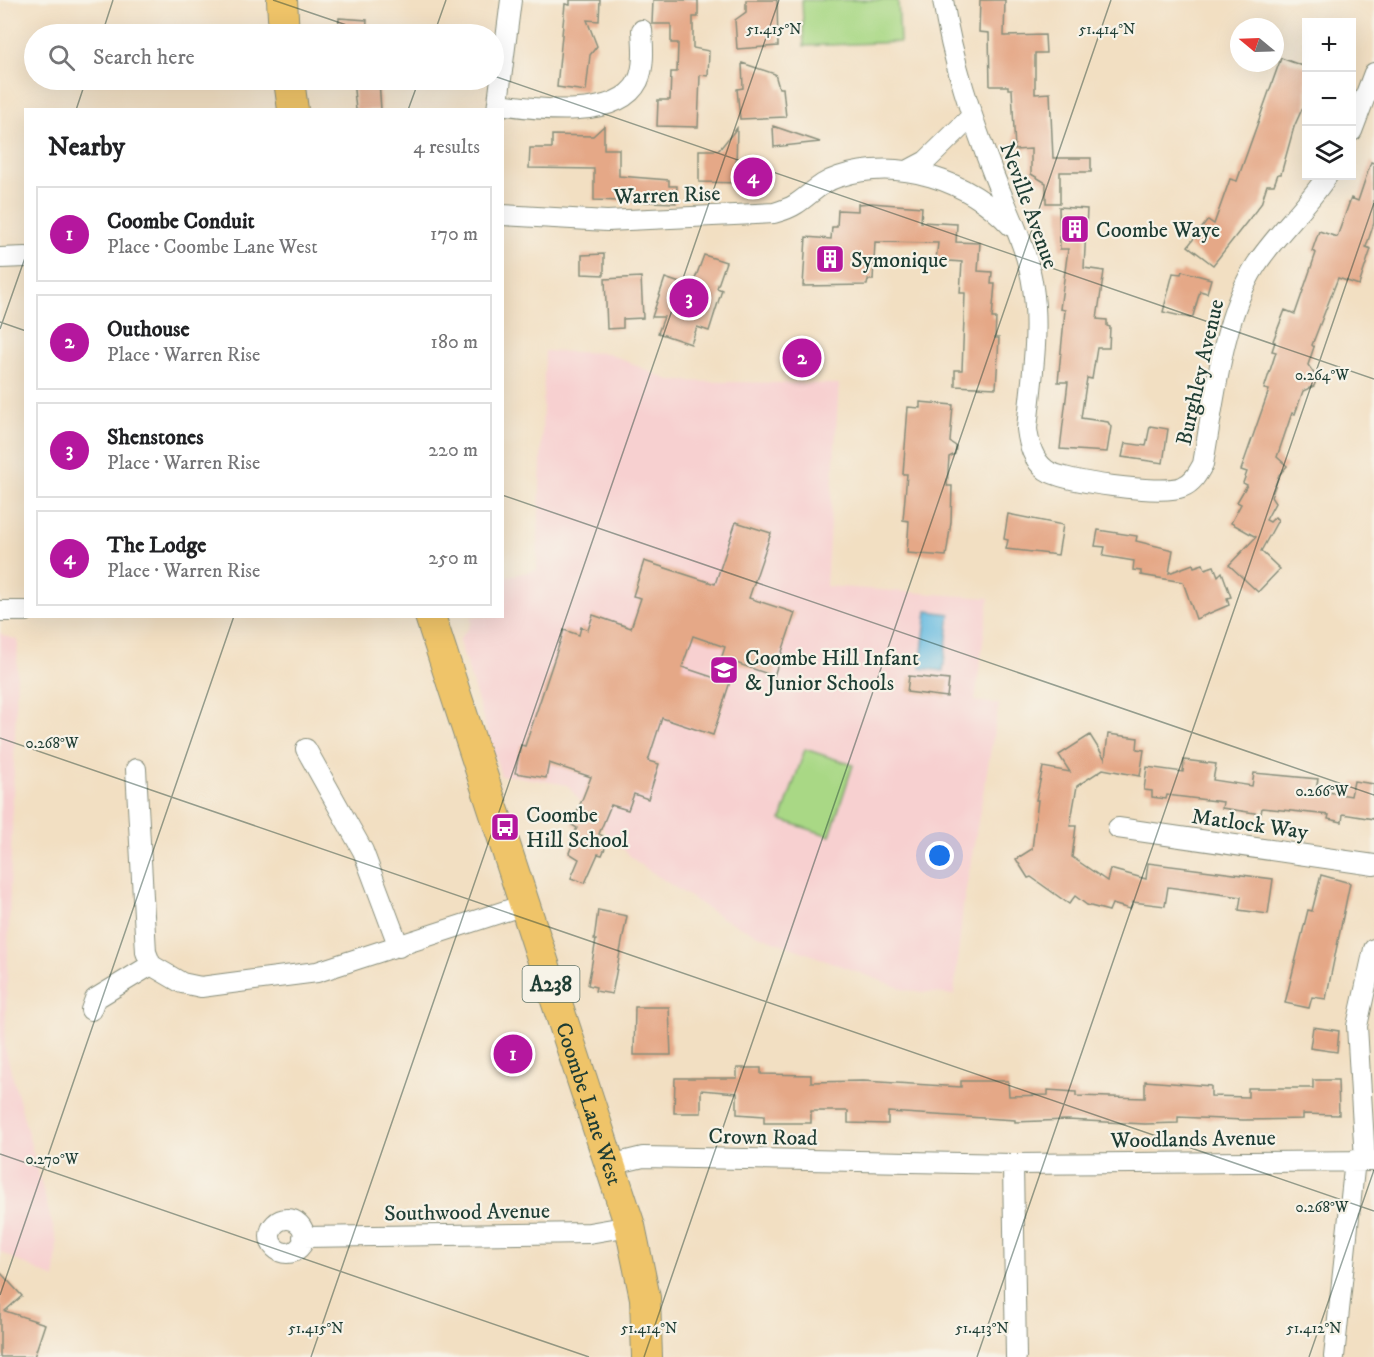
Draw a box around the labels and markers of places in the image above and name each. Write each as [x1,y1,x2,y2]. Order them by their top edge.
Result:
pin: 4 [734,154,772,200]
building icon: Coombe Waye [1059,213,1091,245]
place label: Coombe Waye [1096,217,1220,244]
building icon: Symonique [814,243,846,275]
place label: Symonique [851,247,948,274]
pin: 3 [670,276,708,320]
pin: 2 [782,336,822,380]
place label: Coombe Hill Infant & Junior Schools [745,645,919,697]
school or university icon: Coombe Hill Infant & Junior Schools [708,654,740,686]
place label: Coombe Hill School [526,802,629,854]
bus stop icon: Coombe Hill School [489,811,521,843]
pin: 1 [494,1032,532,1076]

